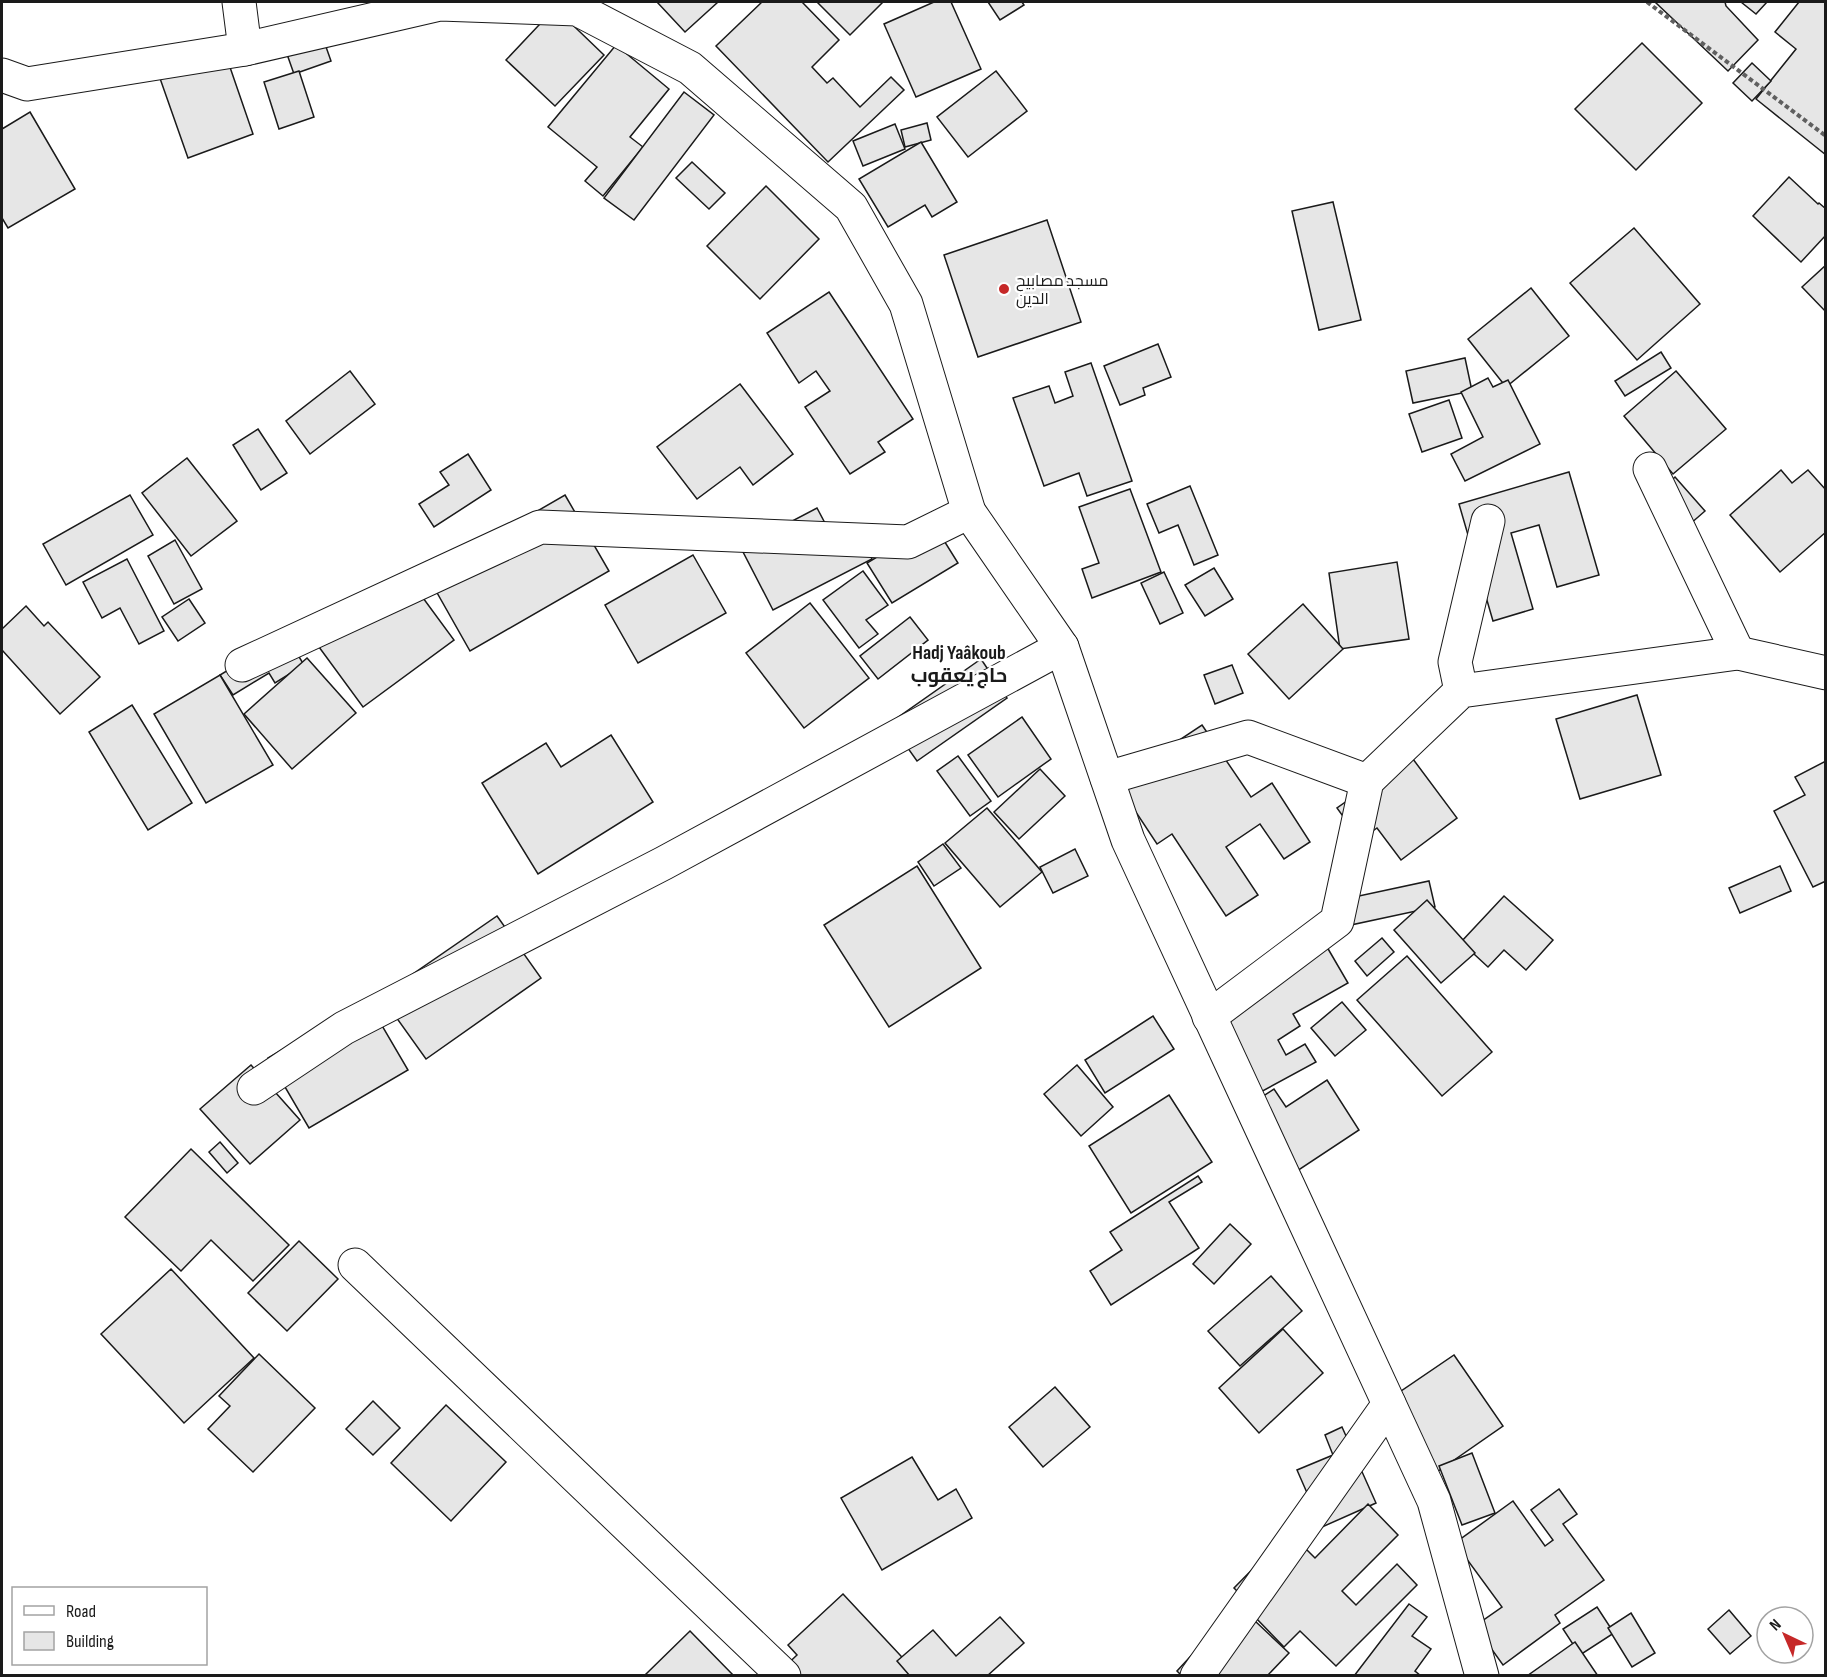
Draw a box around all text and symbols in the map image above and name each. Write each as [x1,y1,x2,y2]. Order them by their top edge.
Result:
place label: مسجد مصابيح الدين [1016,272,1108,309]
marker: مسجد مصابيح الدين [997,282,1011,296]
district label: Hadj Yaâkoub حاج يعقوب [911,641,1007,689]
legend [12,1587,207,1665]
text: Road [66,1601,96,1622]
north arrow [1755,1605,1815,1665]
text: N [1766,1615,1785,1635]
text: Building [66,1631,114,1652]

